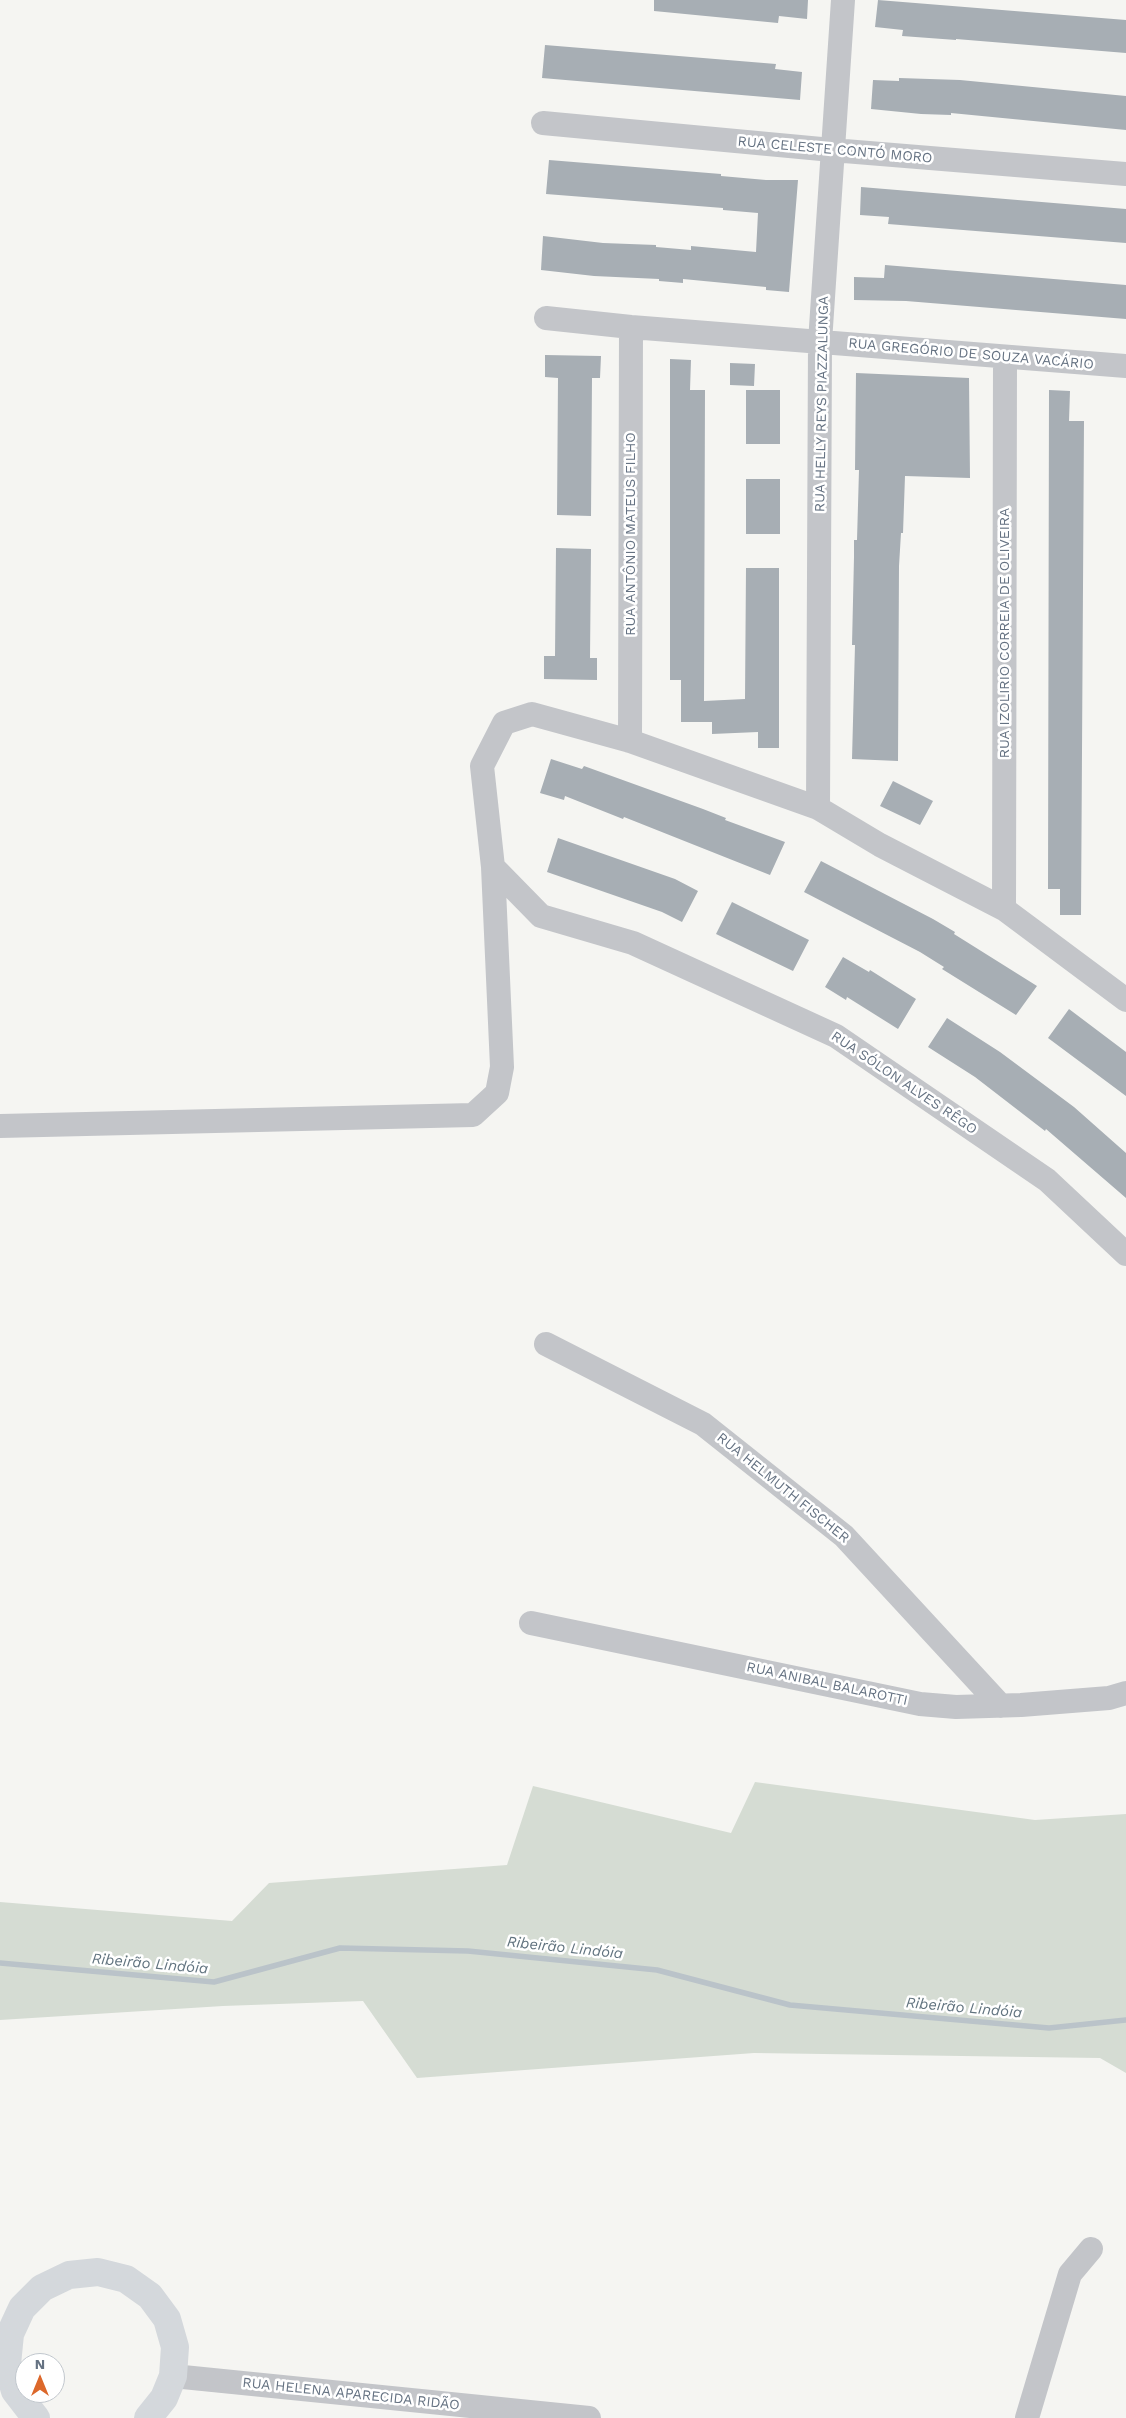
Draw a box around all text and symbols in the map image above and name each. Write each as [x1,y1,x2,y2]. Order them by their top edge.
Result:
street label: RUA CELESTE CONTÓ MORO [737,133,933,167]
street label: RUA HELLY REYS PIAZZALUNGA [812,296,832,512]
street label: RUA GREGÓRIO DE SOUZA VACÁRIO [848,335,1094,373]
street label: RUA ANTÔNIO MATEUS FILHO [623,432,639,636]
street label: RUA IZOLIRIO CORREIA DE OLIVEIRA [997,508,1013,758]
street label: RUA SÓLON ALVES RÊGO [828,1028,980,1138]
street label: RUA HELMUTH FISCHER [713,1429,853,1547]
street label: RUA ANIBAL BALAROTTI [745,1659,909,1709]
water label: Ribeirão Lindóia [506,1933,624,1963]
water label: Ribeirão Lindóia [91,1950,209,1978]
water label: Ribeirão Lindóia [905,1994,1023,2022]
north arrow [15,2353,65,2403]
text: N [35,2356,45,2372]
street label: RUA HELENA APARECIDA RIDÃO [242,2374,460,2414]

